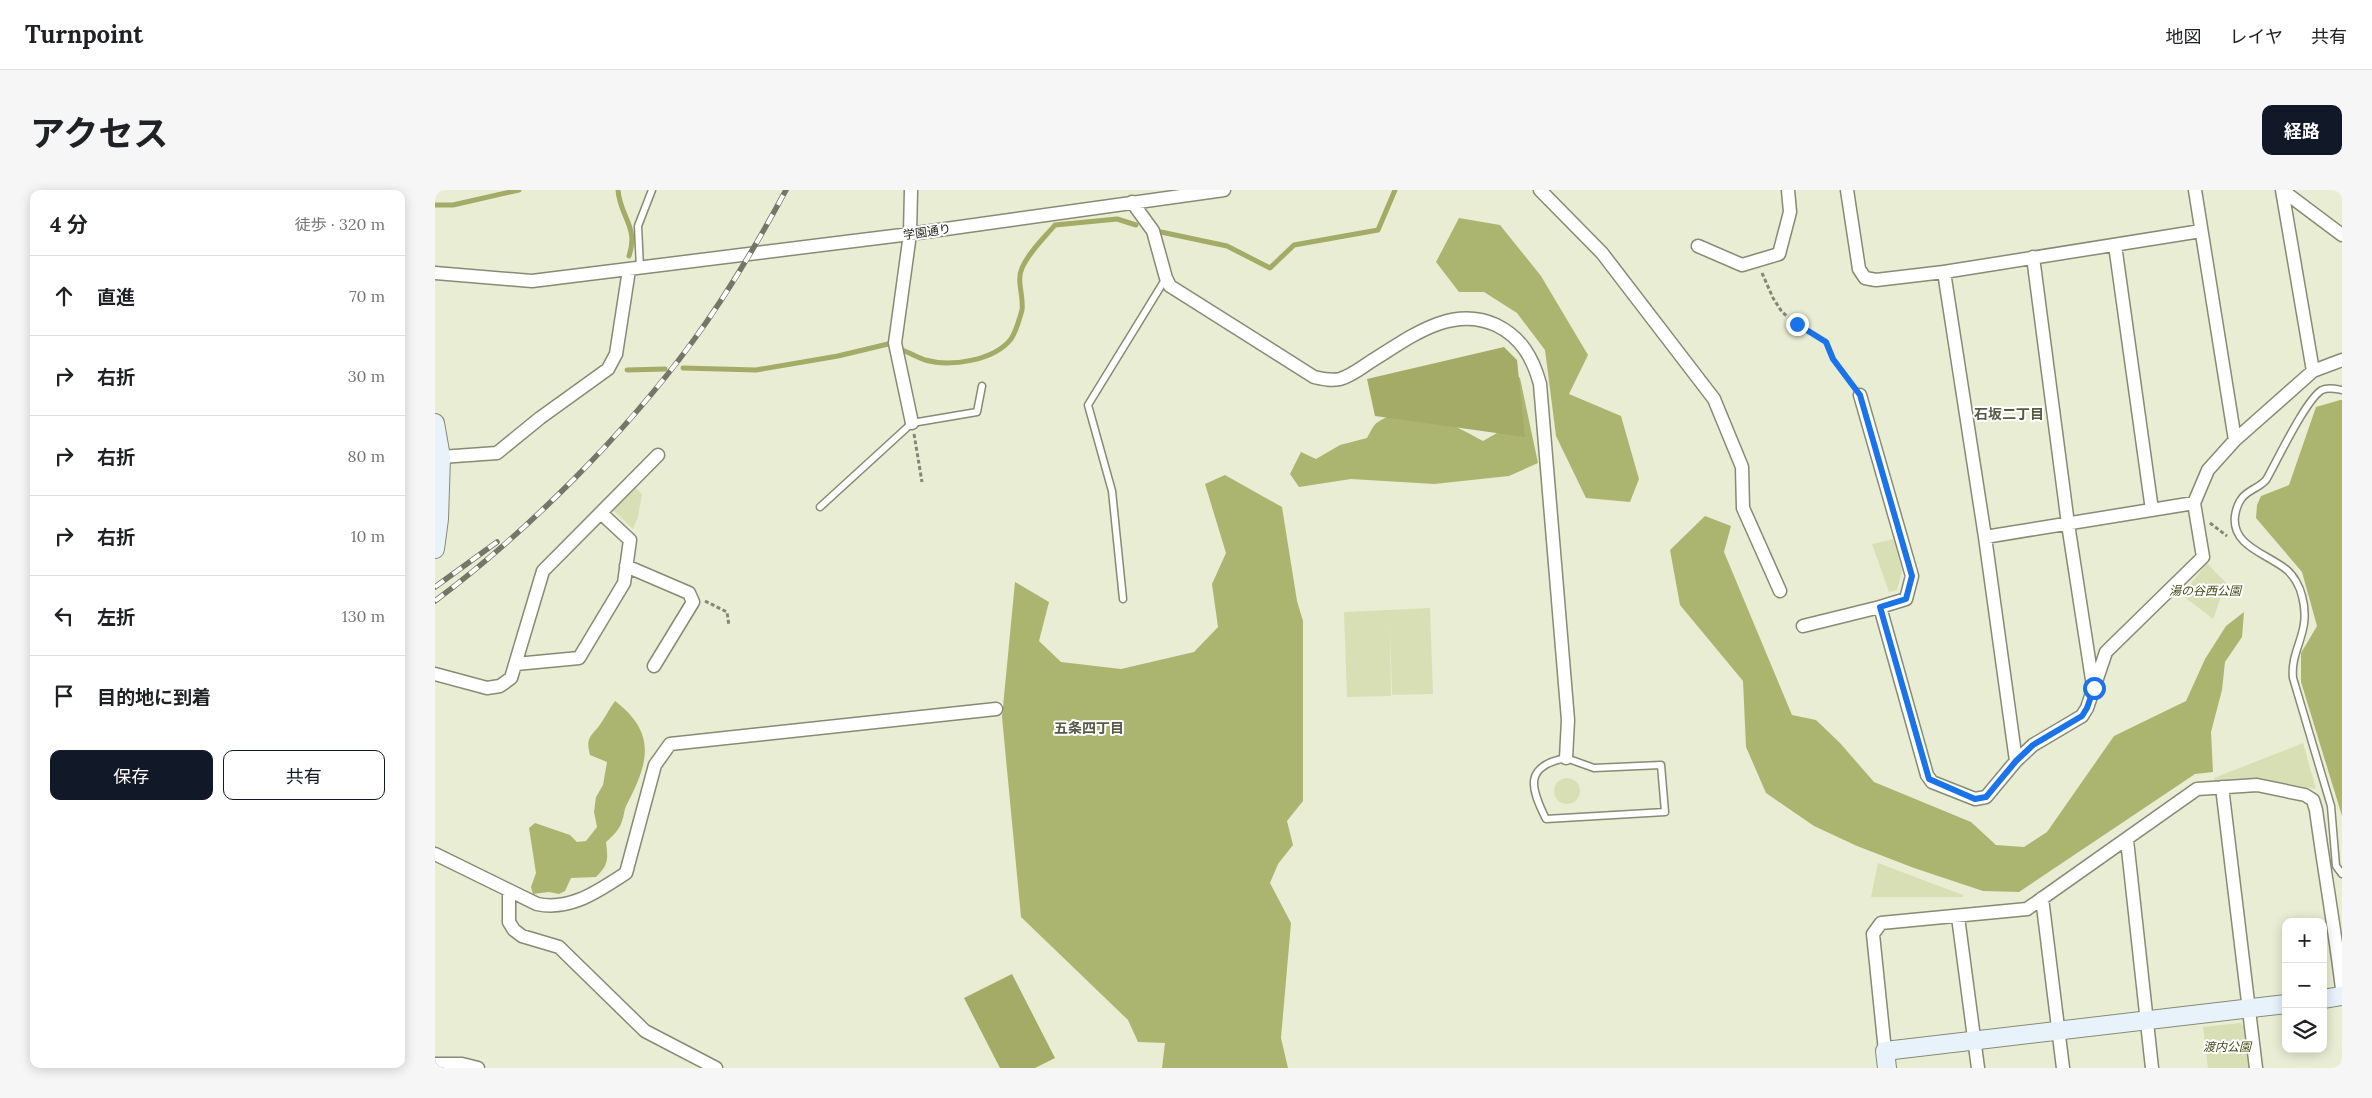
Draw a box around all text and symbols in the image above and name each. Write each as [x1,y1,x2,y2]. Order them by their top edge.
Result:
text: Turnpoint [25,19,143,50]
text: 地図 [2166,25,2202,48]
text: レイヤ [2230,25,2283,48]
text: 共有 [2311,25,2347,48]
button: 経路 [2262,105,2342,155]
text: アクセス [30,111,168,156]
text: 4 分 [50,211,88,238]
text: 徒歩 · 320 m [295,214,385,234]
street label: 学園通り [902,221,952,242]
icon: ahead [50,282,78,310]
text: 直進 [97,285,135,309]
text: 70 m [349,286,385,306]
route end [1786,313,1809,336]
icon: right [50,362,78,390]
text: 右折 [97,365,135,389]
text: 30 m [348,366,385,386]
district label: 石坂二丁目 [1974,405,2044,423]
icon: right [50,442,78,470]
text: 右折 [97,445,135,469]
text: 80 m [348,446,385,466]
icon: right [50,522,78,550]
text: 右折 [97,525,135,549]
text: 10 m [351,526,385,546]
park label: 湯の谷西公園 [2169,583,2243,598]
icon: left [50,602,78,630]
text: 左折 [97,605,135,629]
text: 130 m [342,606,385,626]
route start [2083,677,2106,700]
icon: arrive [50,682,78,710]
text: 目的地に到着 [97,685,211,709]
district label: 五条四丁目 [1054,719,1124,737]
button: 保存 [50,750,213,800]
button: 共有 [223,750,385,800]
map controls [2282,918,2327,1053]
button: + [2282,918,2327,963]
button: − [2282,963,2327,1008]
button: layers [2282,1008,2327,1053]
park label: 渡内公園 [2203,1039,2253,1054]

